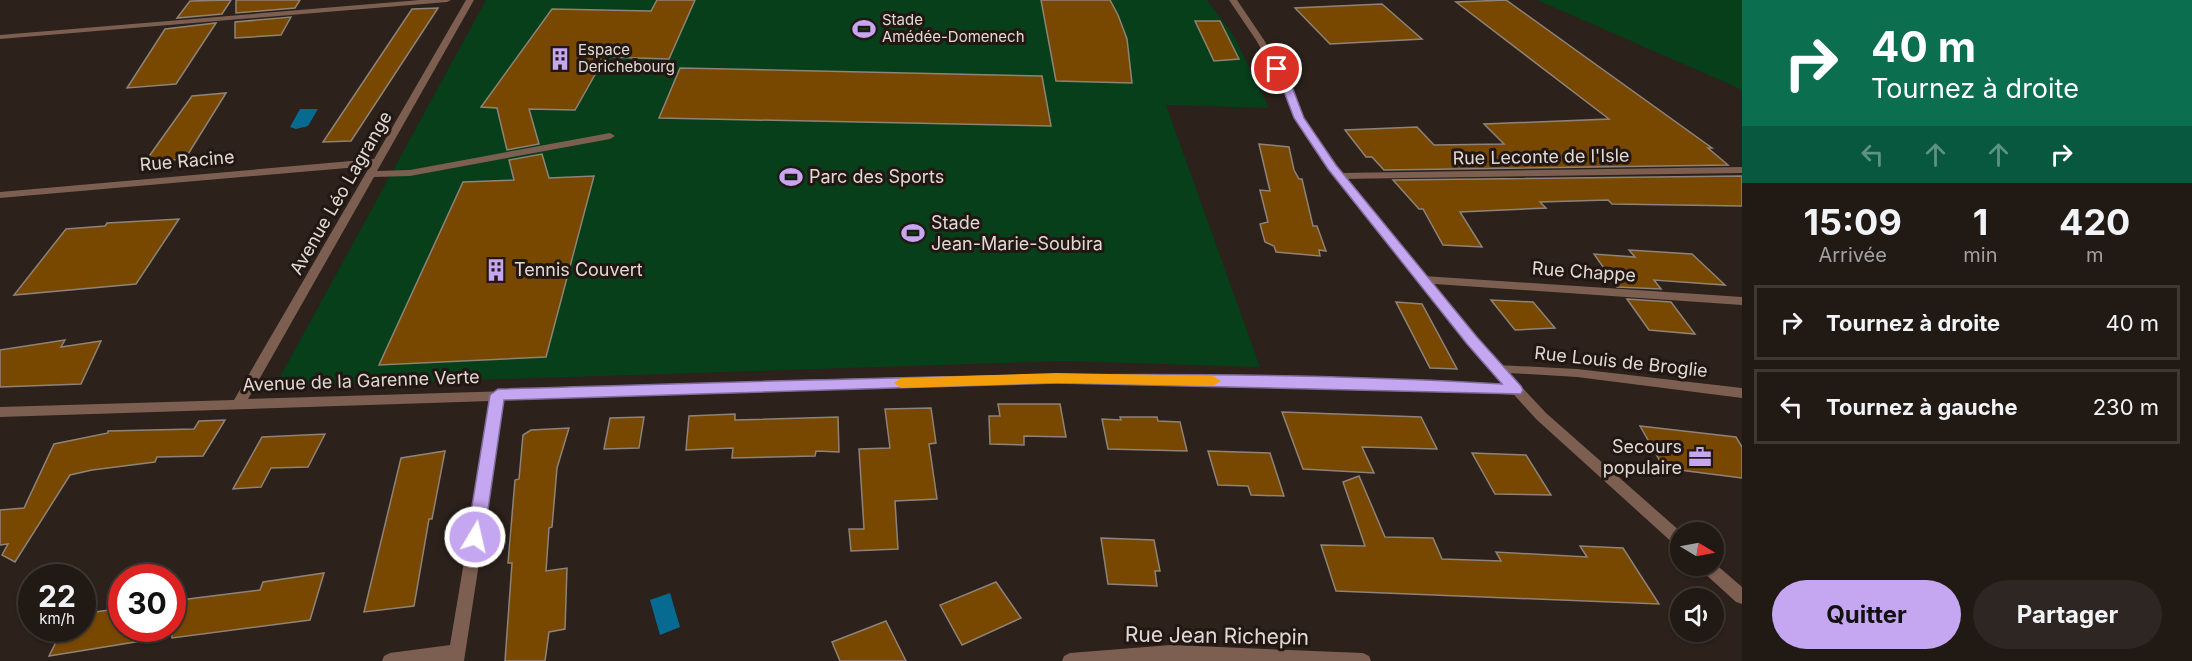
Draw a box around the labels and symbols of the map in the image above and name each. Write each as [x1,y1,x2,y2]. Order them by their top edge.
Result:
place label: Stade Amédée-Domenech [882,10,1025,46]
sports icon: Stade Amédée-Domenech [851,16,877,42]
place label: Espace Derichebourg [578,40,675,76]
pin [1251,43,1302,94]
building icon: Espace Derichebourg [547,46,573,72]
street label: Avenue Léo Lagrange [285,107,396,278]
street label: Rue Leconte de l'Isle [1452,144,1630,169]
street label: Rue Racine [139,146,235,175]
sports icon: Parc des Sports [778,164,804,190]
place label: Parc des Sports [809,166,944,187]
place label: Stade Jean-Marie-Soubira [931,212,1103,254]
sports icon: Stade Jean-Marie-Soubira [900,220,926,246]
building icon: Tennis Couvert [483,257,509,283]
street label: Rue Chappe [1531,257,1637,286]
place label: Tennis Couvert [514,259,643,280]
street label: Rue Louis de Broglie [1533,342,1709,381]
street label: Avenue de la Garenne Verte [242,366,480,395]
place label: Secours populaire [1603,436,1682,478]
office icon: Secours populaire [1687,444,1713,470]
position arrow [443,505,507,569]
north arrow [1670,522,1724,576]
speed limit sign: 30 [108,564,186,642]
street label: Rue Jean Richepin [1125,621,1309,650]

